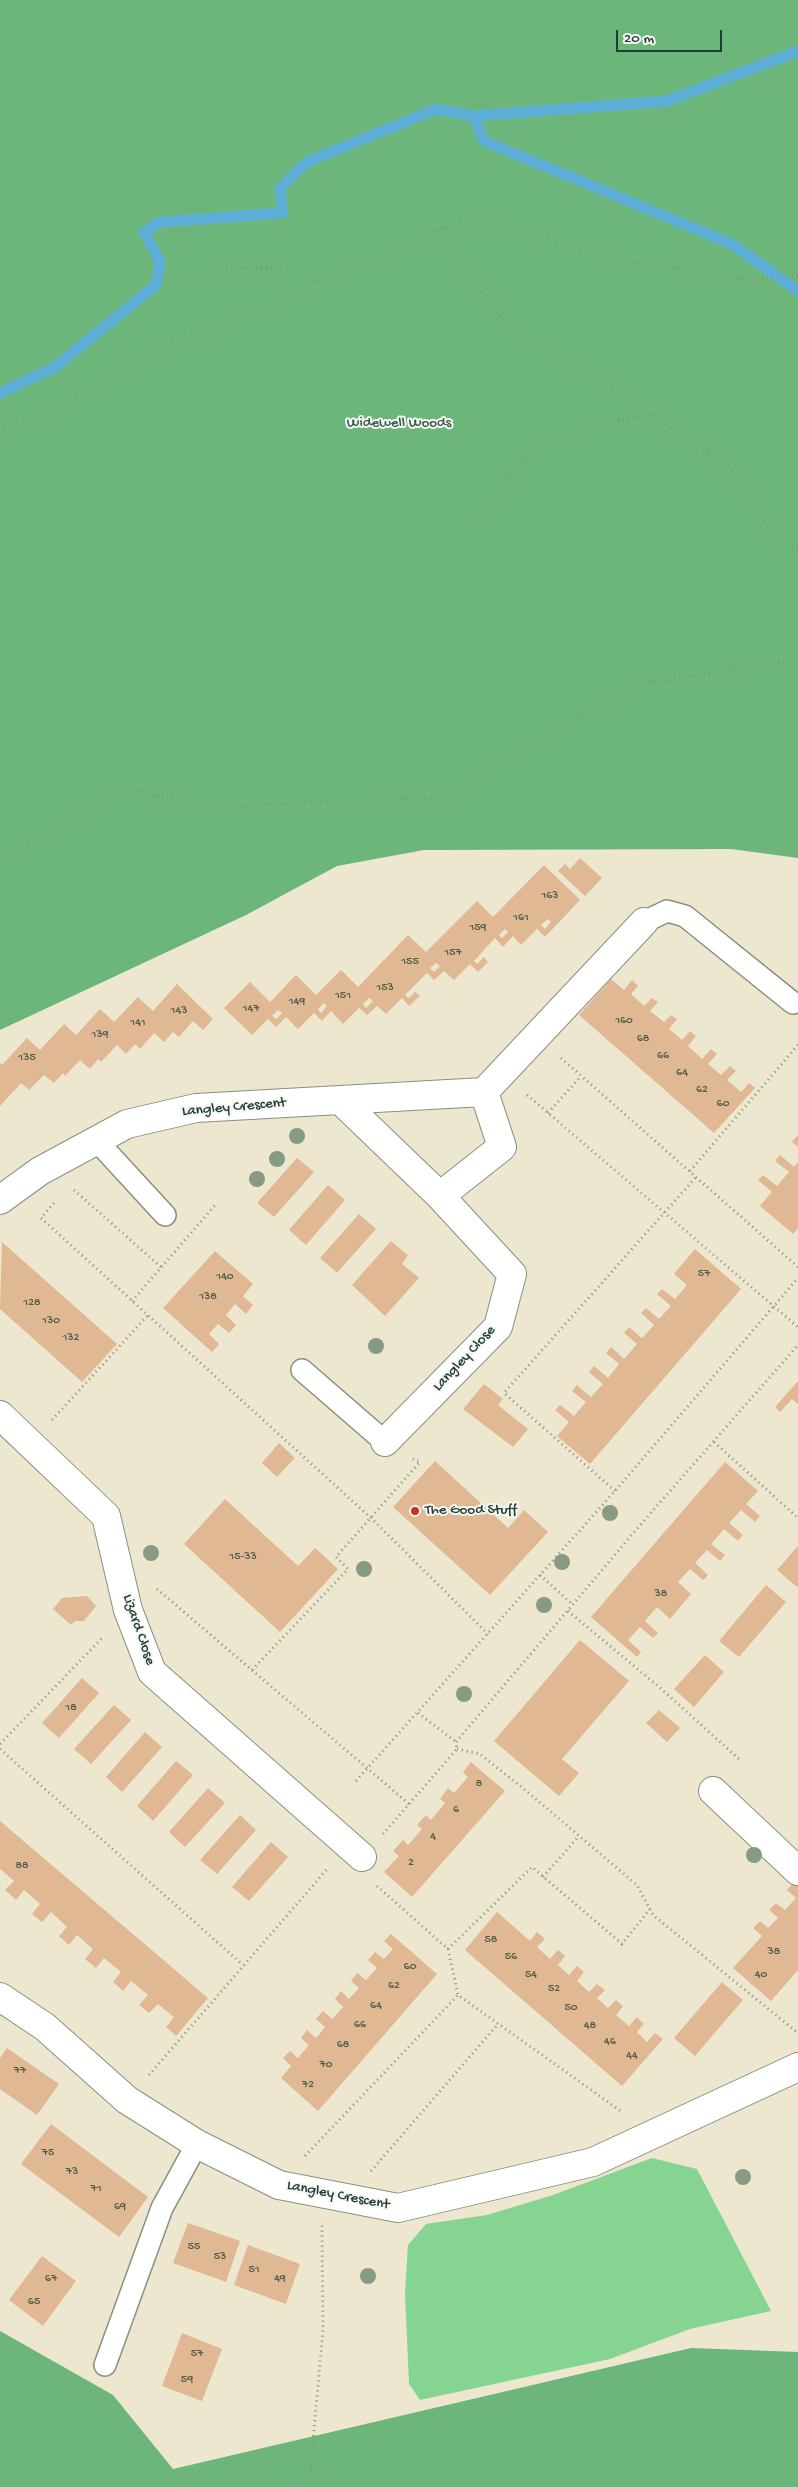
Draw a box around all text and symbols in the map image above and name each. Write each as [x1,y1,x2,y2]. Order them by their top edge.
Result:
scale bar [618,20,724,52]
text: 20 m [624,30,654,48]
park label: Widewell Woods [347,415,451,433]
house number: 163 [541,889,559,903]
house number: 161 [513,911,529,925]
house number: 159 [469,921,487,935]
house number: 157 [444,946,462,960]
house number: 155 [401,955,419,969]
house number: 153 [376,981,394,995]
house number: 151 [335,989,351,1003]
house number: 149 [289,995,305,1009]
house number: 147 [243,1002,259,1016]
house number: 143 [171,1004,187,1018]
house number: 160 [615,1014,633,1028]
house number: 141 [130,1016,146,1030]
house number: 139 [91,1028,109,1042]
house number: 68 [637,1032,649,1046]
house number: 66 [657,1049,669,1063]
house number: 135 [18,1051,36,1065]
house number: 64 [676,1066,688,1080]
house number: 62 [696,1083,708,1097]
street label: Langley Crescent [181,1094,287,1122]
house number: 60 [717,1097,729,1111]
house number: 57 [698,1267,710,1281]
house number: 140 [216,1270,234,1284]
house number: 138 [199,1290,217,1304]
house number: 128 [23,1296,41,1310]
house number: 130 [42,1314,60,1328]
street label: Langley Close [430,1322,500,1396]
house number: 132 [63,1331,79,1345]
place label: The Good Stuff [425,1502,517,1520]
marker: The Good Stuff [409,1505,421,1517]
house number: 15-33 [229,1550,257,1564]
house number: 38 [655,1587,667,1601]
street label: Lizard Close [117,1592,159,1668]
house number: 18 [65,1701,77,1715]
house number: 8 [476,1777,482,1791]
house number: 6 [453,1803,459,1817]
house number: 4 [430,1830,436,1844]
house number: 2 [408,1856,414,1870]
house number: 88 [15,1859,29,1873]
house number: 58 [485,1933,497,1947]
house number: 38 [768,1945,780,1959]
house number: 56 [505,1950,517,1964]
house number: 60 [404,1960,416,1974]
house number: 54 [525,1968,537,1982]
house number: 40 [755,1968,767,1982]
house number: 62 [388,1979,400,1993]
house number: 52 [548,1982,560,1996]
house number: 64 [370,1999,382,2013]
house number: 50 [564,2001,578,2015]
house number: 66 [354,2018,366,2032]
house number: 48 [584,2019,596,2033]
house number: 46 [604,2035,616,2049]
house number: 68 [337,2038,349,2052]
house number: 44 [626,2049,638,2063]
house number: 70 [319,2058,333,2072]
house number: 77 [14,2064,26,2078]
house number: 72 [302,2078,314,2092]
house number: 75 [42,2146,54,2160]
house number: 73 [66,2165,78,2179]
street label: Langley Crescent [285,2177,391,2215]
house number: 71 [90,2182,102,2196]
house number: 69 [114,2200,126,2214]
house number: 55 [188,2240,200,2254]
house number: 53 [214,2250,226,2264]
house number: 51 [248,2263,260,2277]
house number: 67 [45,2272,57,2286]
house number: 49 [274,2272,286,2286]
house number: 65 [28,2295,40,2309]
house number: 57 [191,2347,203,2361]
house number: 59 [181,2373,193,2387]

